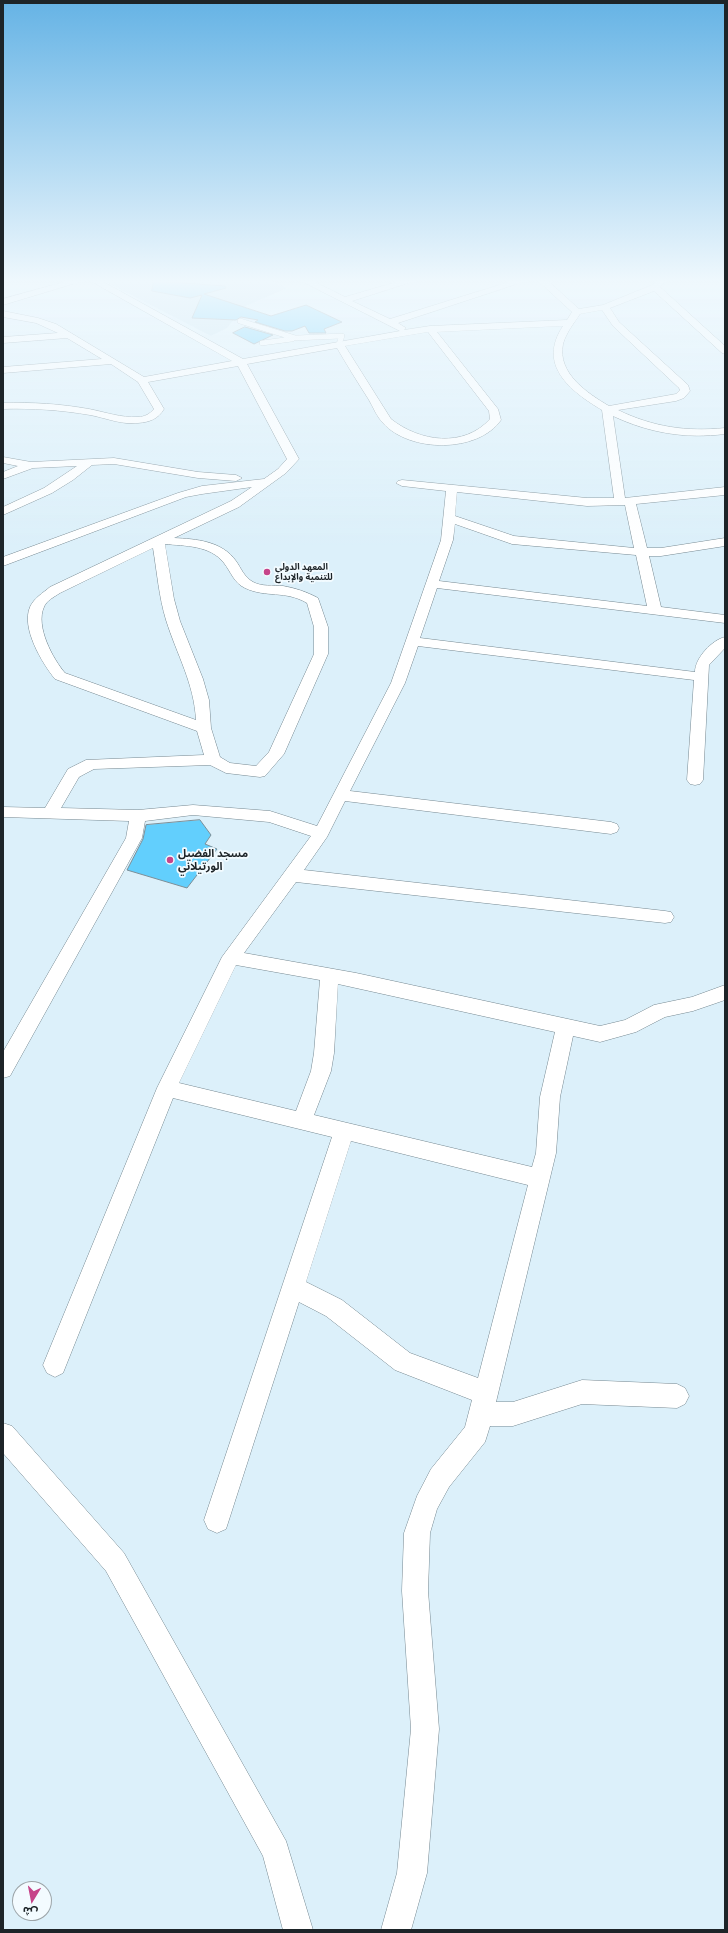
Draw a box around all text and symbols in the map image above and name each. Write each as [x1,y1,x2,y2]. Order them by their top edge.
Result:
place label: المعهد الدولي للتنمية والإبداع [275,562,333,583]
marker: المعهد الدولي للتنمية والإبداع [262,567,272,577]
place label: مسجد الفضيل الورتيلاني [178,847,248,873]
marker: مسجد الفضيل الورتيلاني [165,855,175,865]
north arrow [12,1881,52,1921]
text: ش [21,1905,39,1920]

